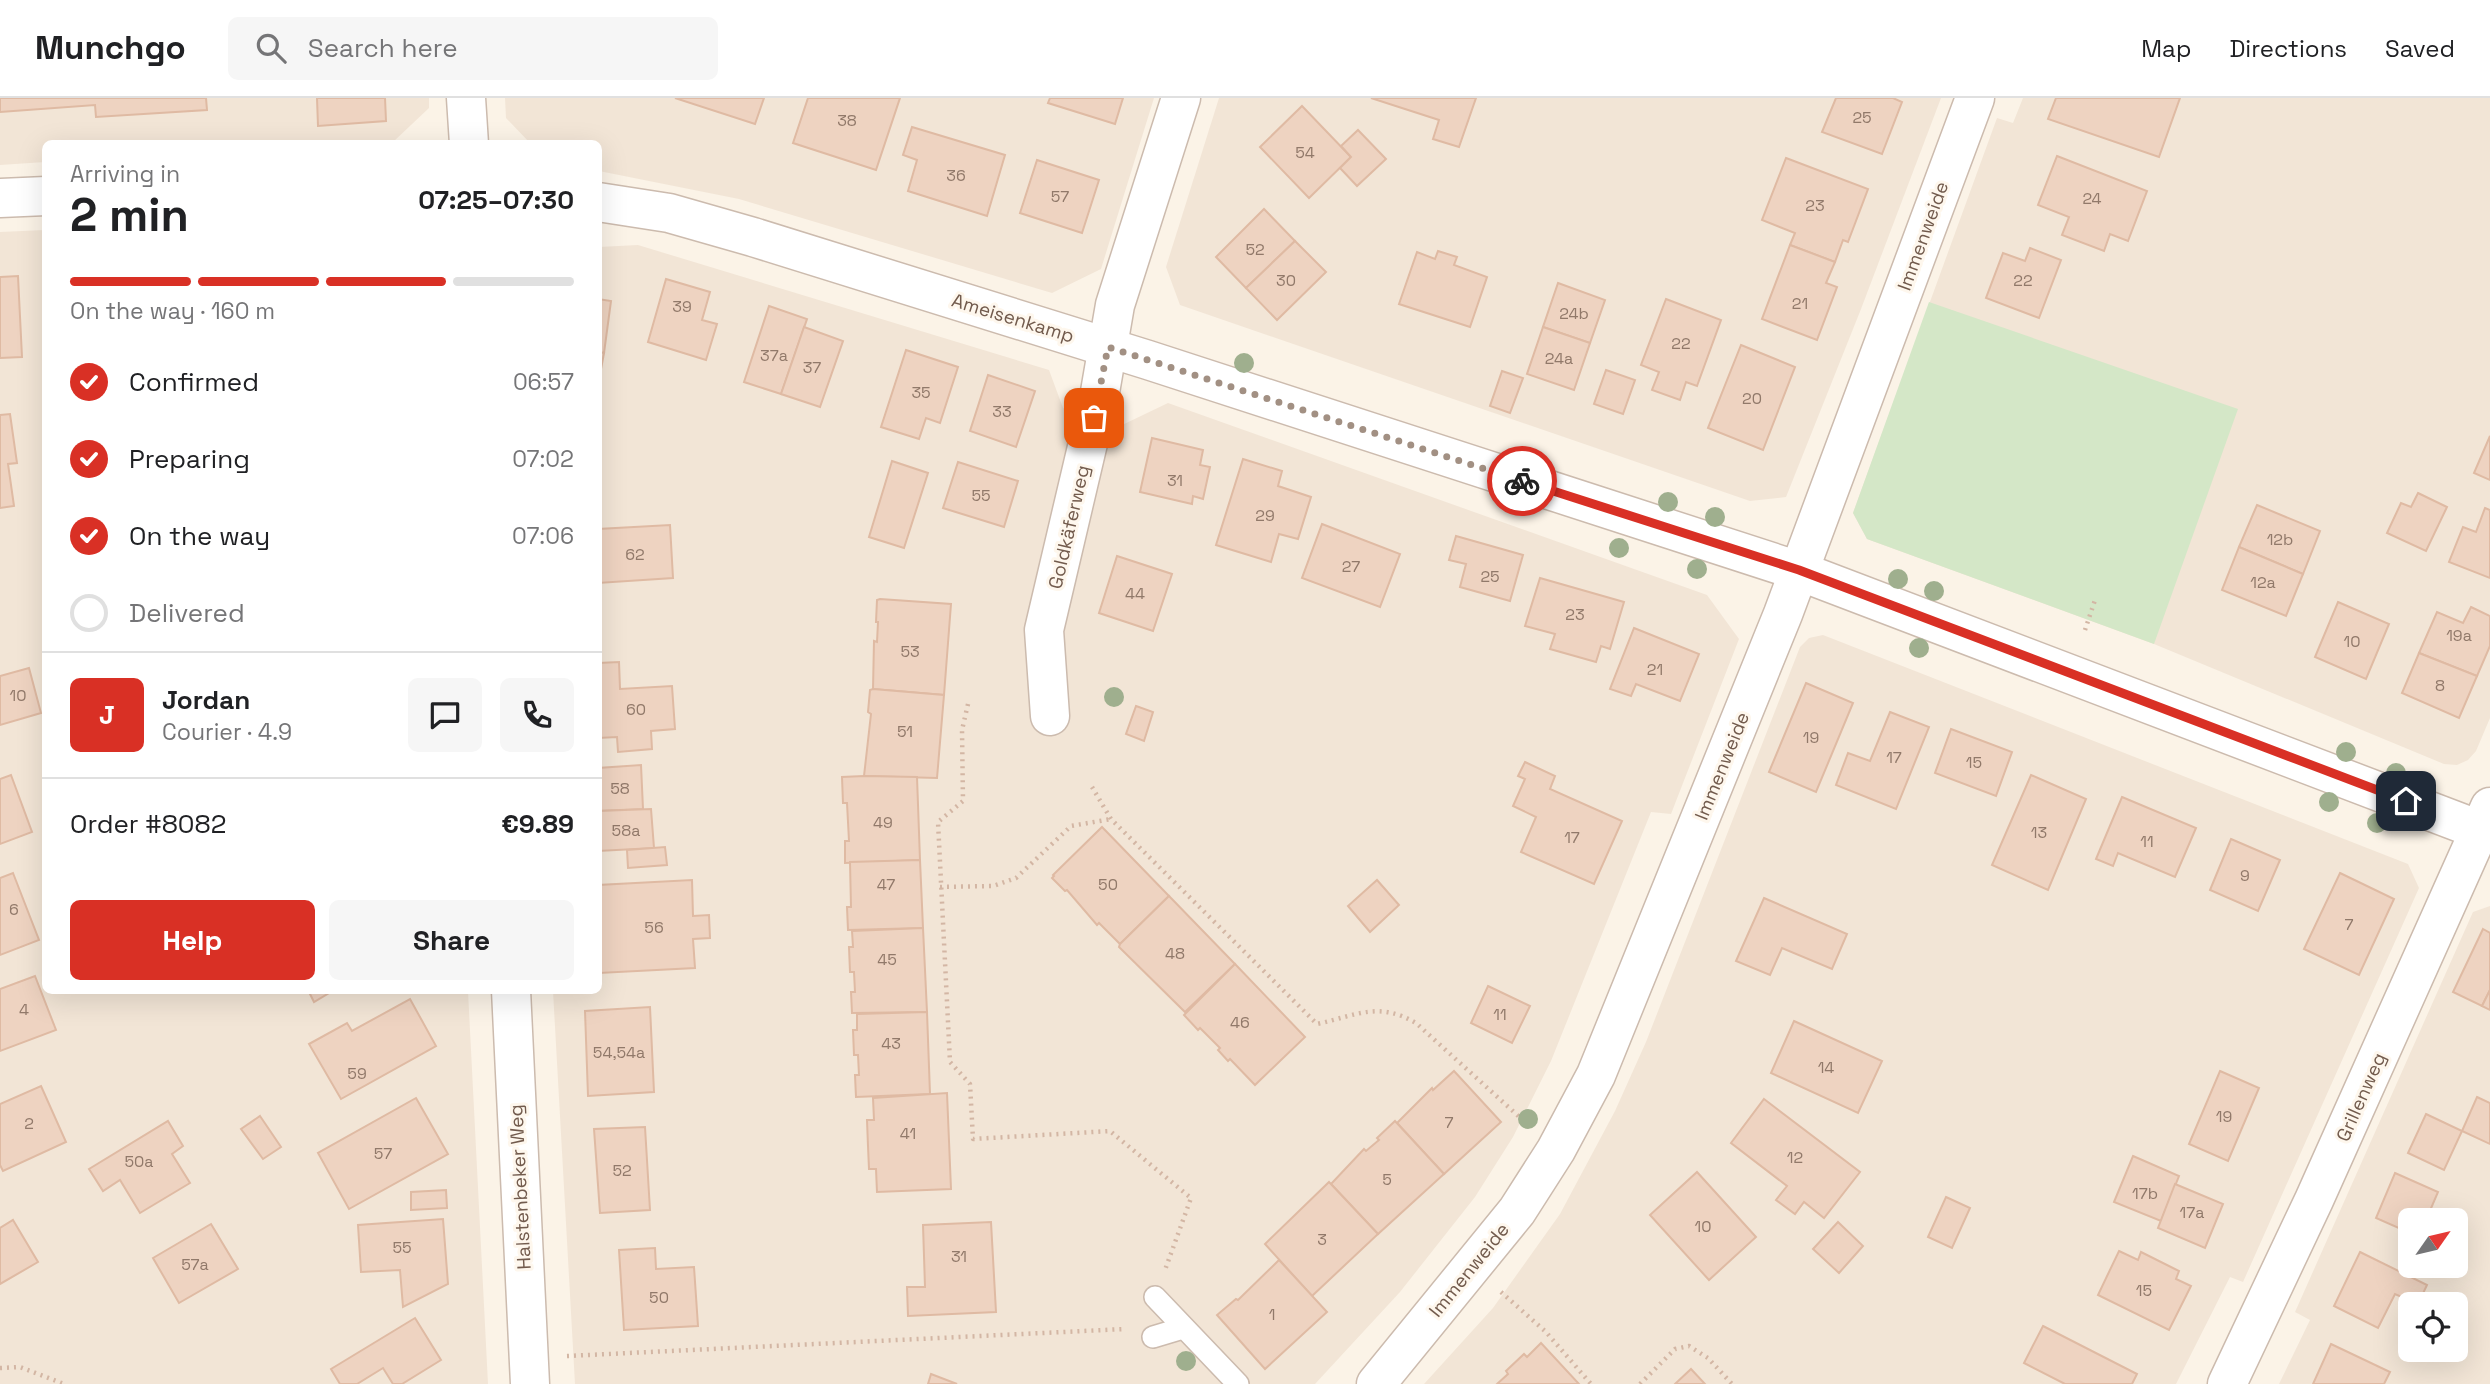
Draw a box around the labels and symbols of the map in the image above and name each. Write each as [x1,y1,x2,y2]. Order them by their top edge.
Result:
house number: 25 [1852,107,1872,128]
house number: 38 [837,110,857,131]
house number: 54 [1295,142,1315,163]
house number: 36 [946,165,966,186]
street label: Immenweide [1892,178,1954,294]
house number: 57 [1051,186,1069,207]
house number: 24 [2082,188,2102,209]
house number: 23 [1805,195,1825,216]
house number: 52 [1245,239,1265,260]
house number: 30 [1276,270,1296,291]
house number: 22 [2013,270,2033,291]
street label: Ameisenkamp [949,288,1077,348]
house number: 21 [1792,293,1808,314]
house number: 39 [672,296,692,317]
house number: 24b [1559,303,1589,324]
house number: 22 [1671,333,1691,354]
house number: 37a [760,345,788,366]
house number: 24a [1545,348,1573,369]
house number: 37 [803,357,821,378]
house number: 35 [911,382,931,403]
pin [1064,388,1124,448]
house number: 20 [1742,388,1762,409]
house number: 33 [992,401,1012,422]
courier [1487,446,1557,516]
street label: Goldkäferweg [1043,463,1095,591]
house number: 31 [1167,470,1183,491]
house number: 55 [971,485,991,506]
house number: 29 [1255,505,1275,526]
house number: 12b [2267,529,2293,550]
house number: 62 [625,544,645,565]
house number: 27 [1342,556,1360,577]
house number: 25 [1480,566,1500,587]
house number: 12a [2250,572,2276,593]
house number: 44 [1125,583,1145,604]
house number: 23 [1565,604,1585,625]
house number: 19a [2446,625,2472,646]
house number: 10 [2344,631,2360,652]
house number: 53 [900,641,920,662]
house number: 21 [1647,659,1663,680]
house number: 8 [2435,675,2445,696]
house number: 10 [10,685,26,706]
house number: 60 [626,699,646,720]
street label: Immenweide [1689,708,1755,824]
house number: 51 [897,721,913,742]
house number: 19 [1803,727,1819,748]
house number: 17 [1886,747,1902,768]
house number: 15 [1966,752,1982,773]
pin [2376,771,2436,831]
house number: 58 [610,778,630,799]
house number: 49 [873,812,893,833]
house number: 58a [612,820,640,841]
house number: 13 [2031,822,2047,843]
house number: 17 [1564,827,1580,848]
house number: 11 [2140,831,2154,852]
house number: 9 [2240,865,2250,886]
house number: 47 [877,874,895,895]
house number: 50 [1098,874,1118,895]
house number: 6 [9,899,19,920]
house number: 7 [2344,914,2354,935]
house number: 56 [644,917,664,938]
house number: 48 [1165,943,1185,964]
house number: 45 [877,949,897,970]
house number: 4 [19,999,29,1020]
house number: 11 [1493,1004,1507,1025]
house number: 46 [1230,1012,1250,1033]
house number: 43 [881,1033,901,1054]
house number: 54,54a [593,1042,645,1063]
street label: Grillenweg [2330,1049,2392,1145]
house number: 14 [1818,1057,1834,1078]
house number: 59 [347,1063,367,1084]
street label: Halstenbeker Weg [503,1104,537,1270]
house number: 19 [2216,1106,2232,1127]
house number: 7 [1444,1112,1454,1133]
house number: 2 [24,1113,34,1134]
house number: 41 [900,1123,916,1144]
house number: 57 [374,1143,392,1164]
house number: 12 [1787,1147,1803,1168]
house number: 50a [124,1151,154,1172]
house number: 52 [612,1160,632,1181]
house number: 5 [1382,1169,1392,1190]
house number: 17b [2132,1183,2158,1204]
house number: 17a [2180,1202,2204,1223]
north arrow [2398,1208,2468,1278]
house number: 10 [1695,1216,1711,1237]
street label: Immenweide [1423,1218,1515,1322]
house number: 3 [1317,1229,1327,1250]
house number: 55 [392,1237,412,1258]
house number: 31 [951,1246,967,1267]
house number: 57a [181,1254,209,1275]
house number: 15 [2136,1280,2152,1301]
house number: 50 [649,1287,669,1308]
house number: 1 [1269,1304,1275,1325]

